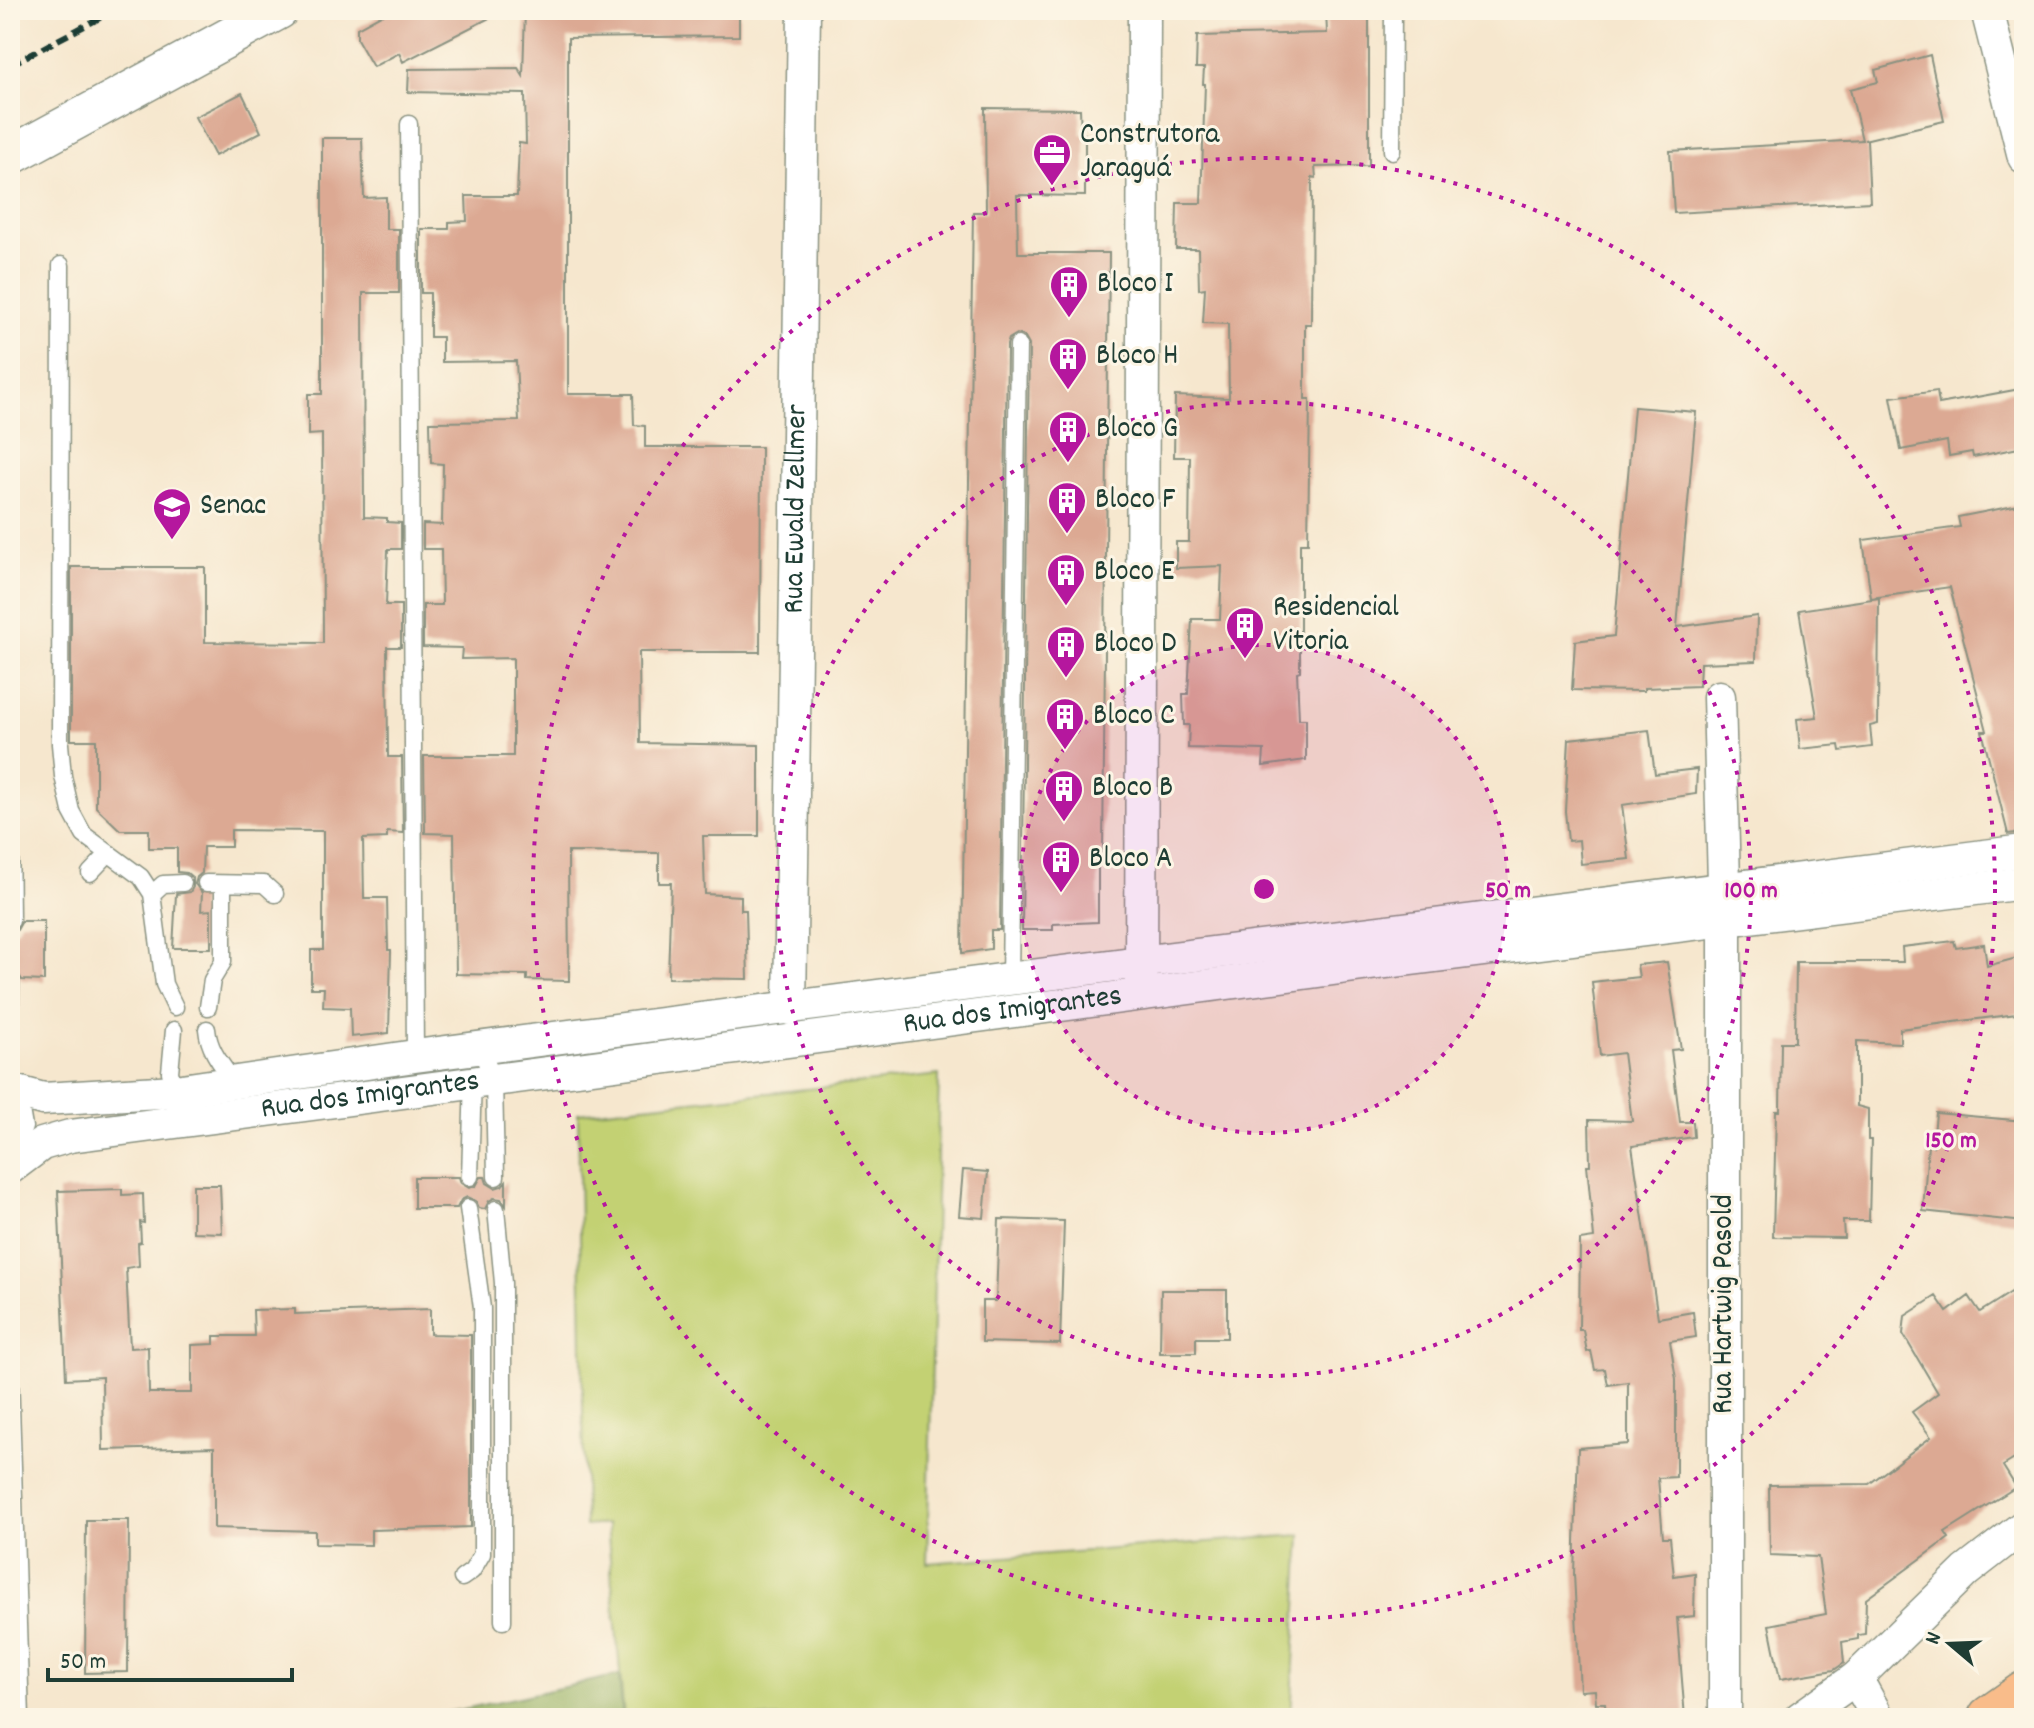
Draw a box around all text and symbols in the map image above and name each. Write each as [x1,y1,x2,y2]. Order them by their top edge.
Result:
place label: Construtora Jaraguá [1080,115,1220,192]
office icon: Construtora Jaraguá [1031,132,1073,187]
building icon: Bloco I [1048,264,1090,319]
place label: Bloco I [1097,264,1173,307]
building icon: Bloco H [1047,336,1089,391]
place label: Bloco H [1096,336,1178,379]
street label: Rua Ewald Zellmer [774,404,820,614]
building icon: Bloco G [1047,409,1089,464]
place label: Bloco G [1096,409,1178,452]
building icon: Bloco F [1046,480,1088,535]
place label: Bloco F [1095,480,1176,523]
school or university icon: Senac [151,486,193,541]
place label: Senac [200,486,266,529]
building icon: Bloco E [1045,552,1087,607]
place label: Bloco E [1094,552,1175,595]
place label: Residencial Vitoria [1273,588,1399,665]
building icon: Residencial Vitoria [1224,605,1266,660]
building icon: Bloco D [1045,624,1087,679]
place label: Bloco D [1094,624,1176,667]
building icon: Bloco C [1044,696,1086,751]
place label: Bloco C [1093,696,1175,739]
building icon: Bloco B [1043,768,1085,823]
place label: Bloco B [1092,768,1173,811]
building icon: Bloco A [1040,839,1082,894]
place label: Bloco A [1089,839,1172,882]
centre of rings [1250,875,1278,903]
text: 50 m [1485,875,1531,909]
text: 100 m [1724,875,1778,909]
street label: Rua dos Imigrantes [901,976,1125,1047]
street label: Rua dos Imigrantes [258,1061,482,1132]
text: 150 m [1925,1125,1977,1159]
street label: Rua Hartwig Pasold [1704,1194,1747,1414]
north arrow [1910,1604,1990,1684]
text: N [1918,1628,1951,1649]
scale bar [48,1632,292,1682]
text: 50 m [60,1646,106,1680]

